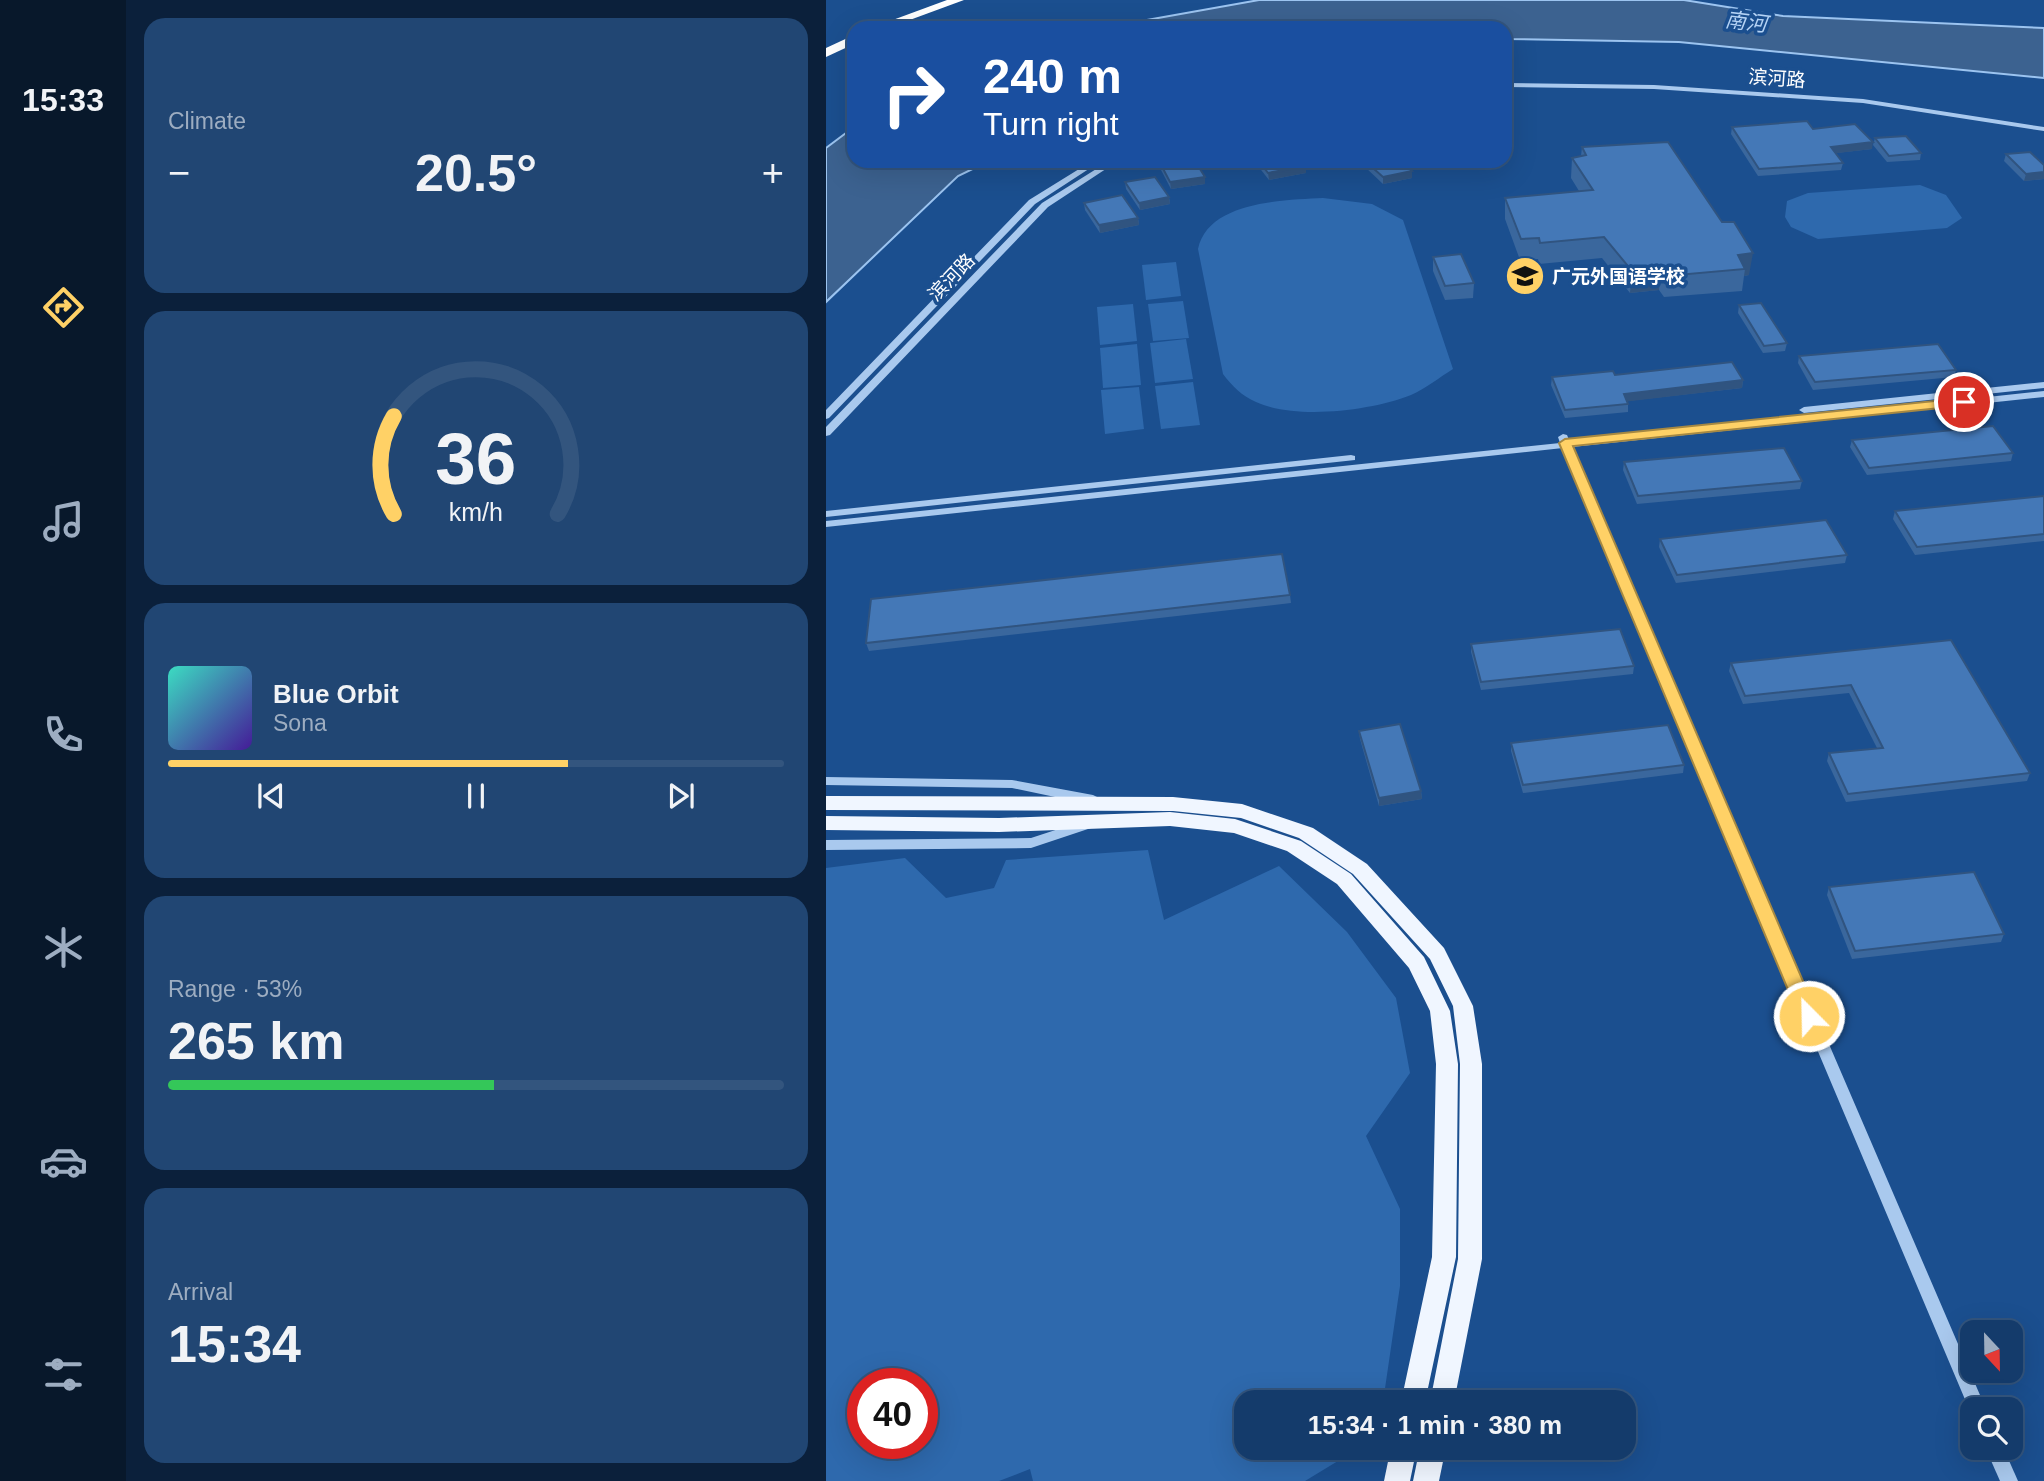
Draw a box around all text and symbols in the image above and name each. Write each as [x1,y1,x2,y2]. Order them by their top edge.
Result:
water label: 南河 [1724,8,1772,36]
icon: right [868,49,959,140]
text: 240 m [983,49,1122,103]
street label: 滨河路 [1748,66,1806,91]
text: 15:33 [22,82,104,118]
text: Turn right [983,106,1119,142]
text: Climate [168,108,246,134]
text: 20.5° [415,144,537,202]
text: − [168,152,190,194]
text: + [762,152,784,194]
street label: 滨河路 [924,250,979,305]
school or university icon: 广元外国语学校 [1504,255,1546,297]
place label: 广元外国语学校 [1552,266,1685,287]
icon: directions [39,283,88,332]
pin [1934,372,1994,432]
icon: arrive [1945,383,1983,421]
text: 36 [436,418,516,499]
icon: music [39,497,88,546]
text: km/h [449,498,503,526]
text: Blue Orbit [273,679,399,709]
icon: phone [39,710,88,759]
text: Sona [273,710,327,736]
icon: previous [252,777,290,815]
icon: pause [457,777,495,815]
icon: next [662,777,700,815]
icon: climate [39,923,88,972]
text: Range · 53% [168,976,302,1002]
position arrow [1772,979,1846,1053]
text: 265 km [168,1012,344,1070]
icon: car [39,1137,88,1186]
text: Arrival [168,1279,233,1305]
text: 15:34 [168,1315,301,1373]
north arrow [1960,1320,2023,1382]
map controls [1960,1320,2023,1460]
icon: filters [39,1350,88,1399]
speed limit sign: 40 [847,1368,938,1459]
button: search [1960,1397,2023,1460]
text: 15:34 · 1 min · 380 m [1308,1410,1562,1440]

